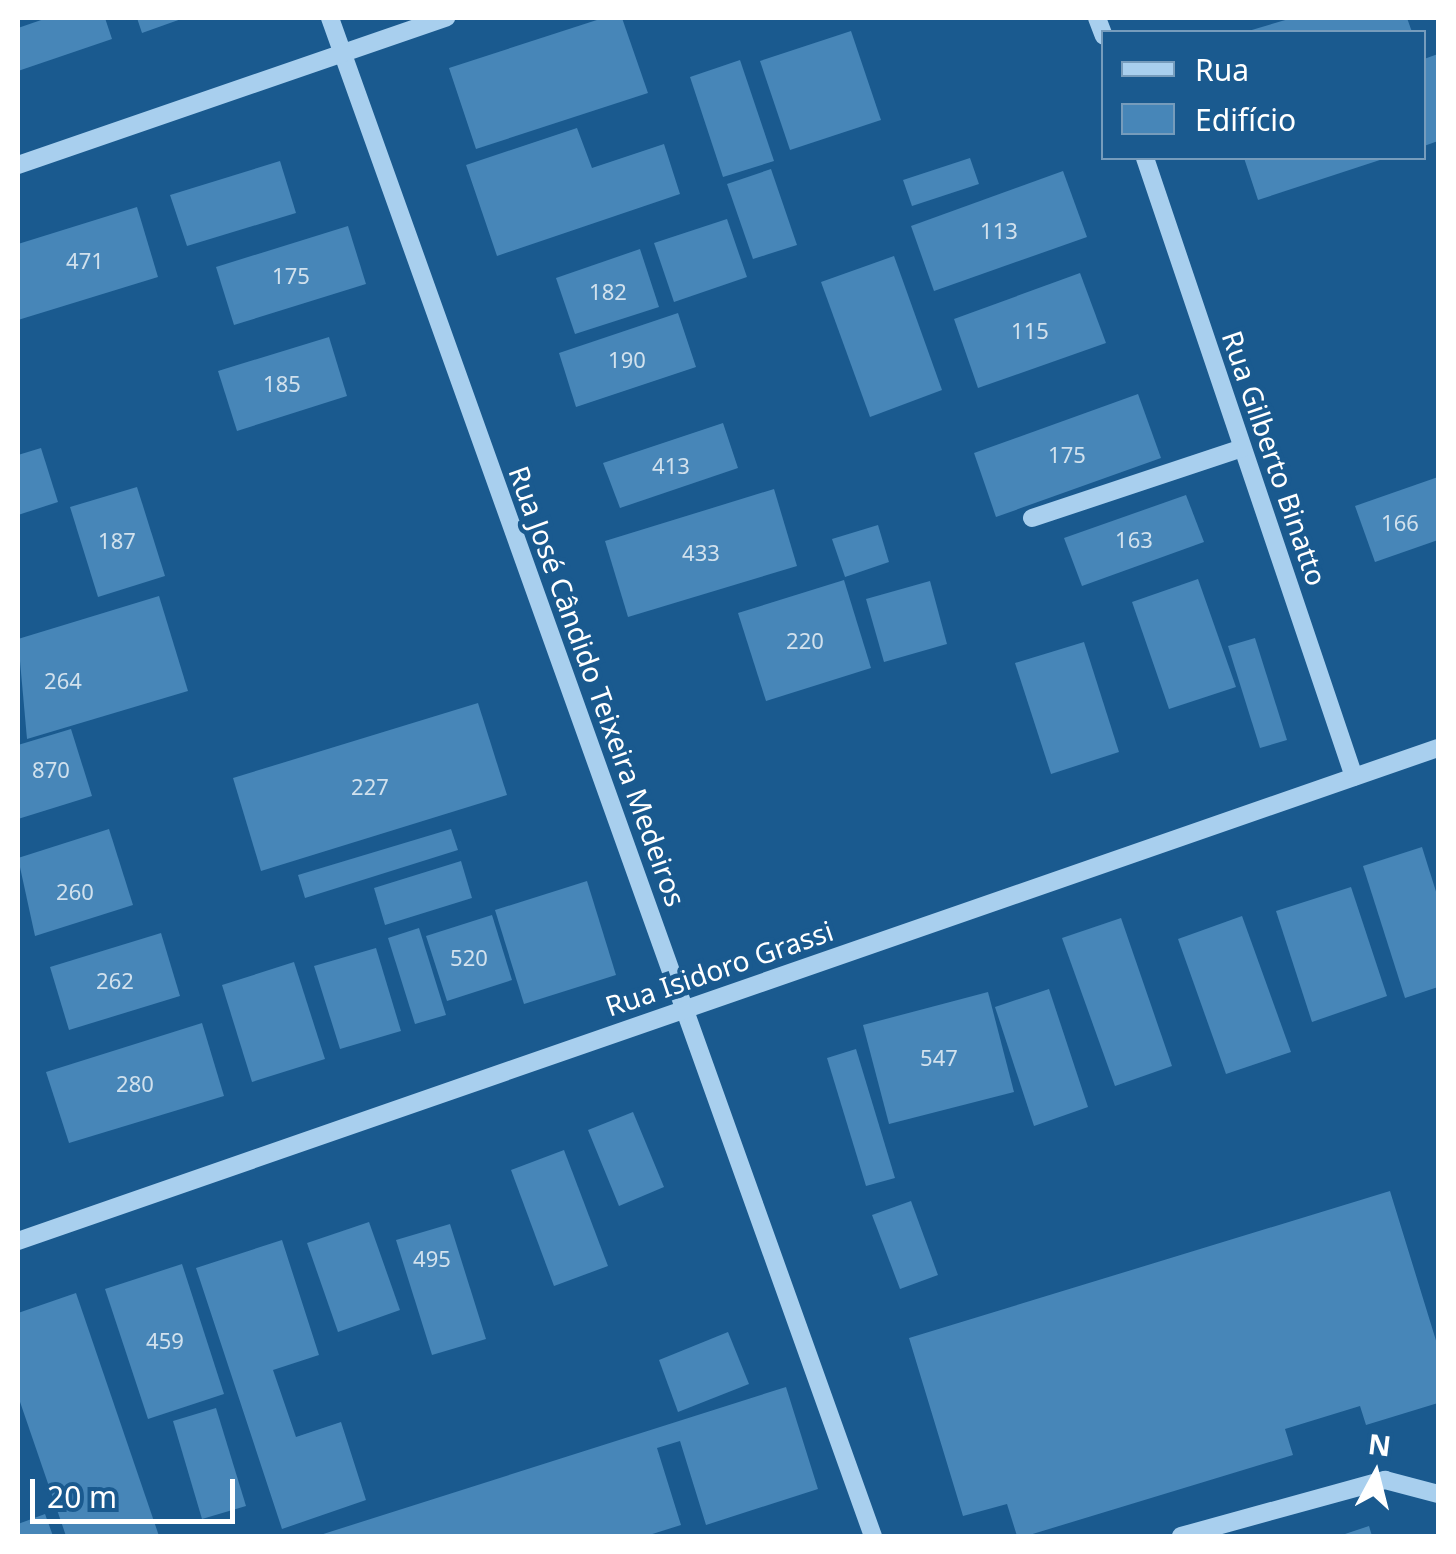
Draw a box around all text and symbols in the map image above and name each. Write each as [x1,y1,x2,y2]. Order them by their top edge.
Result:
legend [1101,30,1426,160]
text: Rua [1195,49,1249,90]
text: Edifício [1195,99,1296,140]
house number: 113 [980,218,1018,244]
house number: 471 [66,248,104,274]
house number: 175 [272,263,310,289]
house number: 182 [589,279,627,305]
house number: 115 [1011,318,1049,344]
street label: Rua Gilberto Binatto [1216,326,1334,590]
house number: 190 [608,347,646,373]
house number: 185 [263,371,301,397]
house number: 175 [1048,442,1086,468]
house number: 413 [652,453,690,479]
street label: Rua José Cândido Teixeira Medeiros [503,461,693,911]
house number: 166 [1381,510,1419,536]
house number: 163 [1115,527,1153,553]
house number: 187 [98,528,136,554]
house number: 433 [682,540,720,566]
house number: 220 [786,628,824,654]
house number: 264 [44,668,82,694]
house number: 870 [32,757,70,783]
house number: 227 [351,774,389,800]
house number: 260 [56,879,94,905]
street label: Rua Isidoro Grassi [601,913,837,1023]
house number: 520 [450,945,488,971]
house number: 262 [96,968,134,994]
house number: 547 [920,1045,958,1071]
house number: 280 [116,1071,154,1097]
house number: 495 [413,1246,451,1272]
house number: 459 [146,1328,184,1354]
north arrow [1326,1424,1426,1524]
text: N [1366,1424,1393,1464]
scale bar [35,1459,240,1521]
text: 20 m [47,1476,117,1517]

